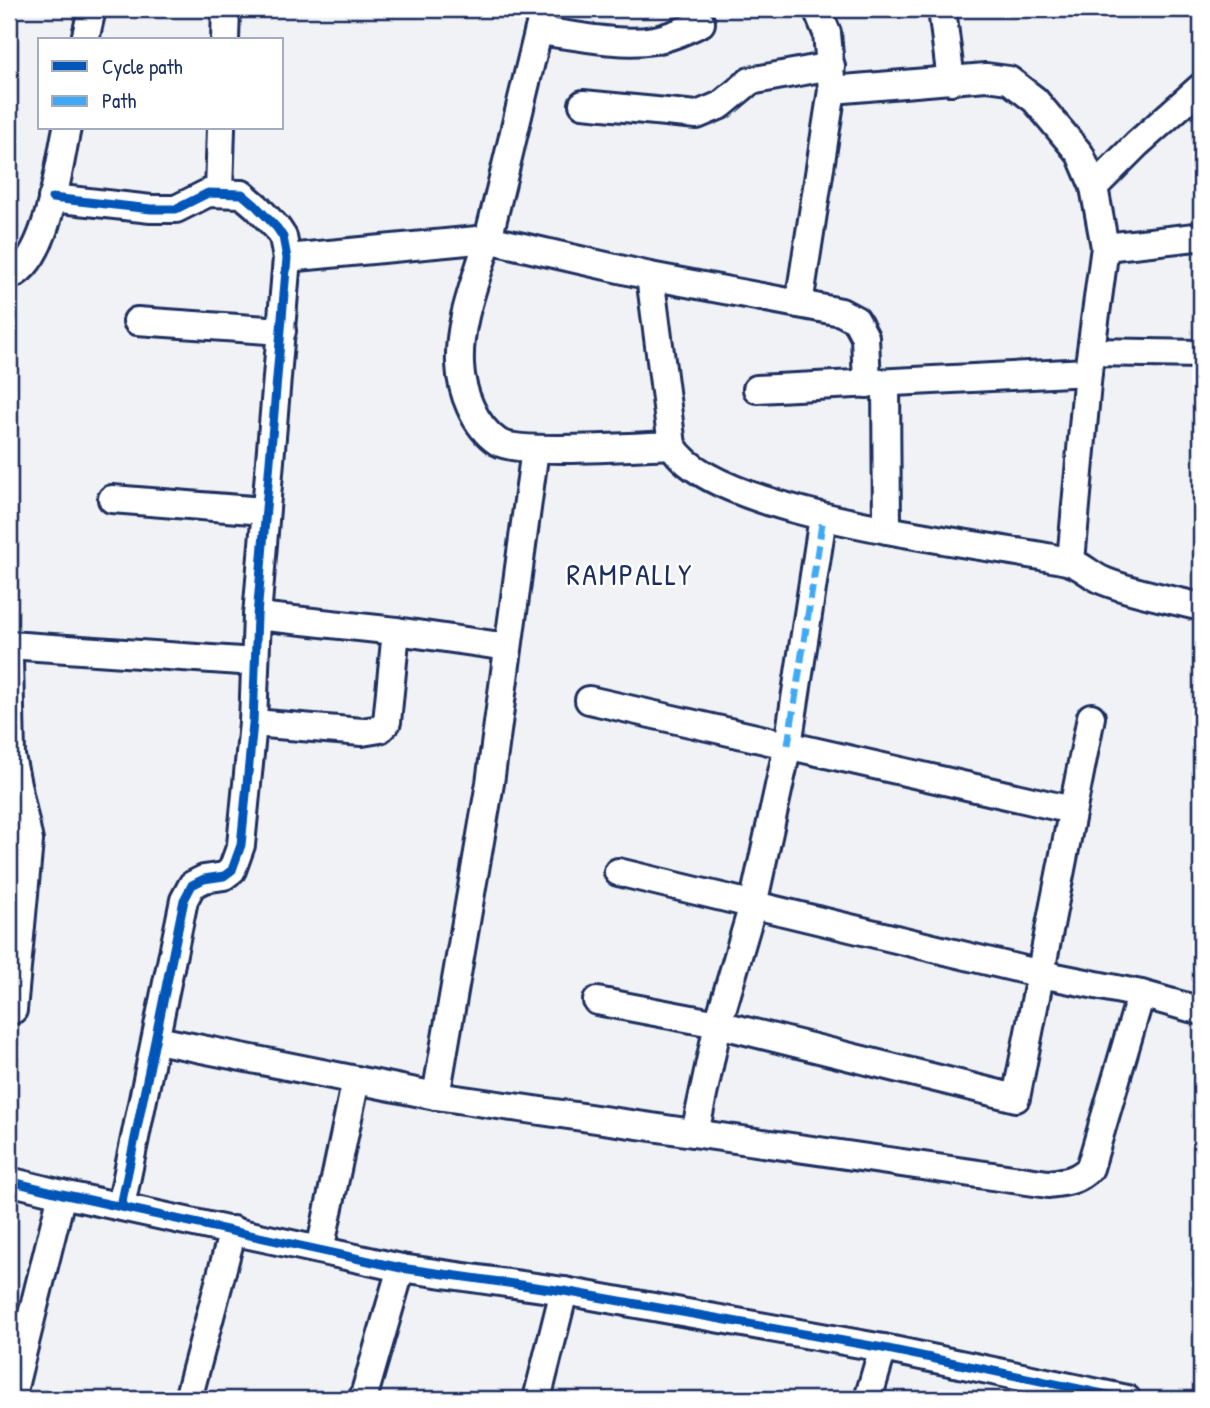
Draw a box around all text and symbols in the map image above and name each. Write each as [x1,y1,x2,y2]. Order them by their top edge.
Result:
legend [38,38,284,130]
text: Cycle path [102,52,183,81]
text: Path [102,86,137,115]
district label: RAMPALLY [567,554,693,594]

